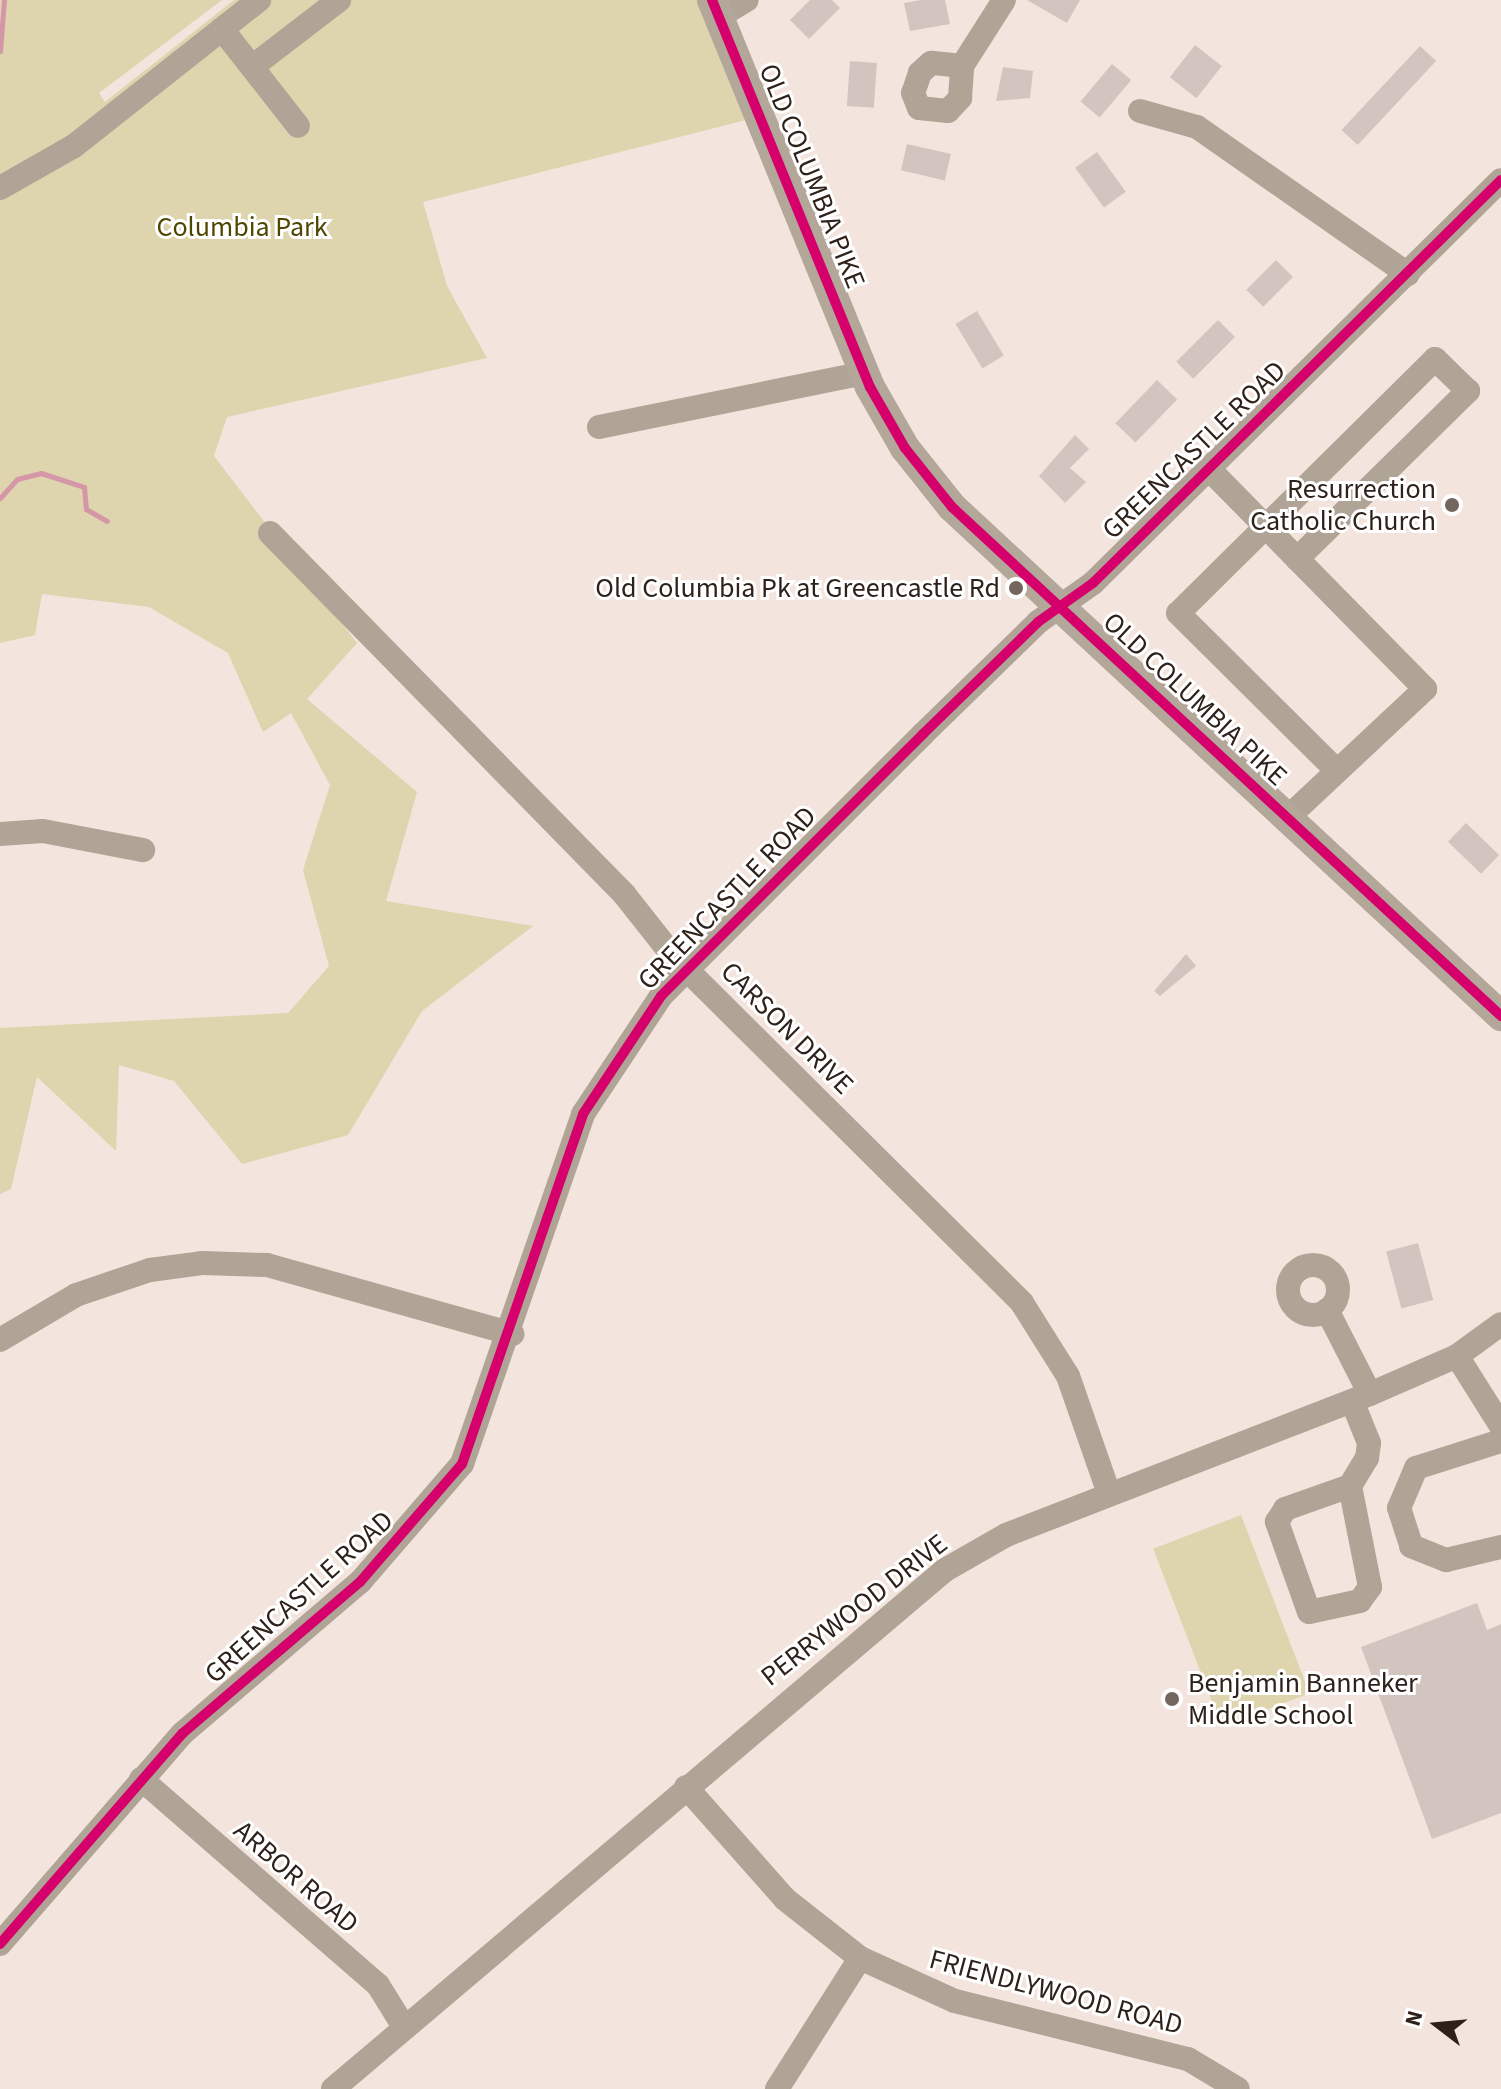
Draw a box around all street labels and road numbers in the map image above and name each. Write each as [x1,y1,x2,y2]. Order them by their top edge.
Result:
street label: OLD COLUMBIA PIKE [752,59,872,293]
street label: GREENCASTLE ROAD [1095,354,1293,546]
street label: OLD COLUMBIA PIKE [1096,605,1294,793]
street label: GREENCASTLE ROAD [631,799,823,997]
street label: CARSON DRIVE [714,955,860,1101]
street label: GREENCASTLE ROAD [198,1504,400,1690]
street label: PERRYWOOD DRIVE [754,1527,954,1693]
street label: ARBOR ROAD [227,1814,365,1940]
street label: FRIENDLYWOOD ROAD [926,1942,1186,2042]

